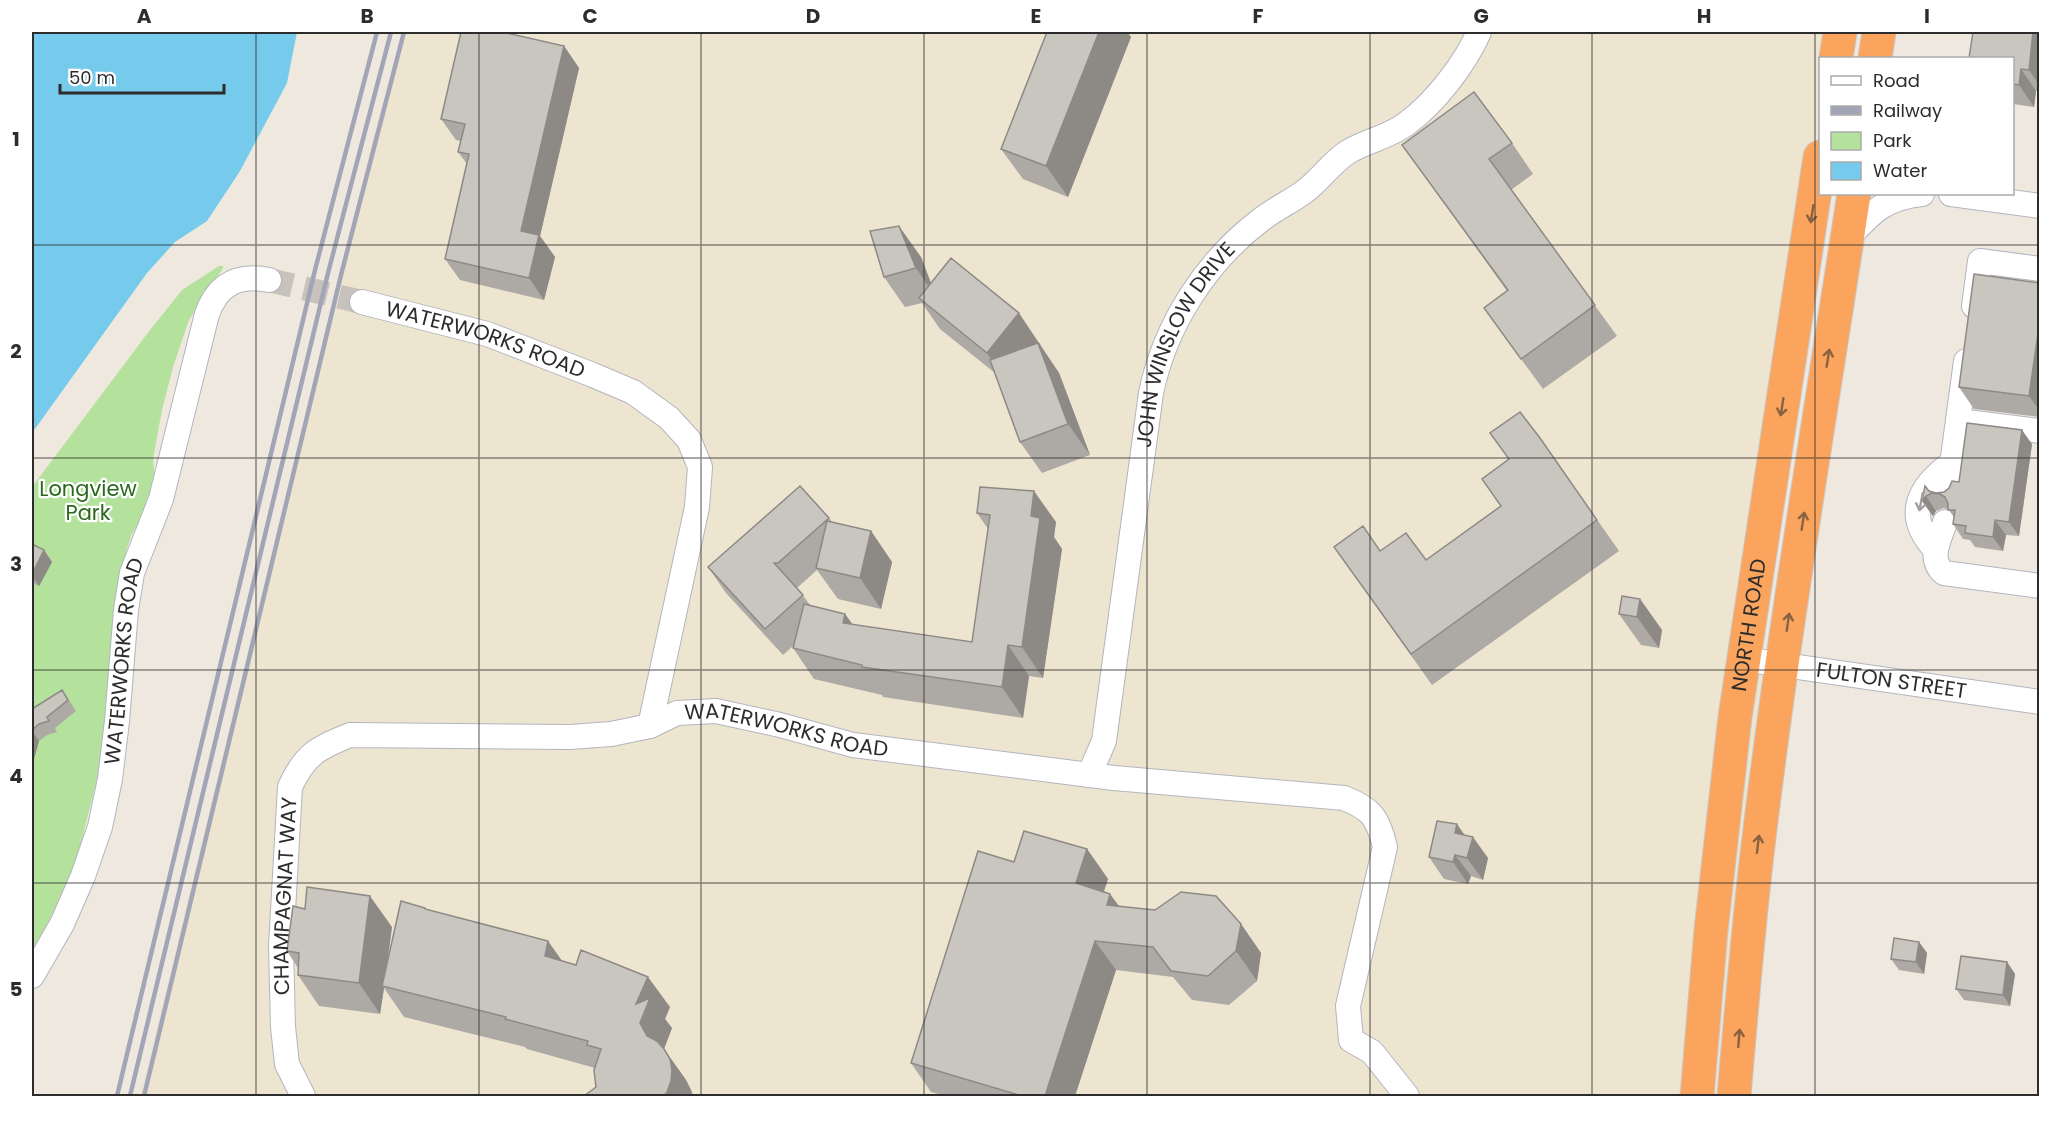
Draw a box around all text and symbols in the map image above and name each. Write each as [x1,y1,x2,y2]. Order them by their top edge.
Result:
text: A [137,2,152,30]
text: B [360,2,374,30]
text: C [582,2,598,30]
text: D [806,2,820,30]
text: E [1031,2,1041,30]
text: F [1253,2,1264,30]
text: G [1473,2,1489,30]
text: H [1697,2,1711,30]
text: I [1924,2,1930,30]
scale bar [60,57,224,95]
legend [1819,57,2014,195]
text: 50 m [69,65,115,90]
text: Road [1873,68,1920,93]
text: Railway [1873,98,1942,123]
text: 1 [12,125,20,153]
text: Park [1873,128,1912,153]
text: Water [1873,158,1927,183]
one-way arrow [1806,204,1817,224]
street label: JOHN WINSLOW DRIVE [1129,235,1241,449]
street label: WATERWORKS ROAD [383,294,589,385]
text: 2 [10,337,22,365]
one-way arrow [1823,348,1834,368]
one-way arrow [1776,397,1787,416]
park label: Longview Park [39,474,137,527]
one-way arrow [1915,491,1926,511]
one-way arrow [1798,511,1809,531]
text: 3 [10,550,22,578]
street label: WATERWORKS ROAD [97,553,151,766]
street label: NORTH ROAD [1724,557,1773,693]
one-way arrow [1783,612,1794,632]
street label: FULTON STREET [1814,655,1969,705]
street label: WATERWORKS ROAD [684,696,890,763]
text: 4 [9,762,23,790]
street label: CHAMPAGNAT WAY [266,796,303,996]
one-way arrow [1753,835,1764,855]
text: 5 [10,975,23,1003]
one-way arrow [1734,1029,1745,1049]

